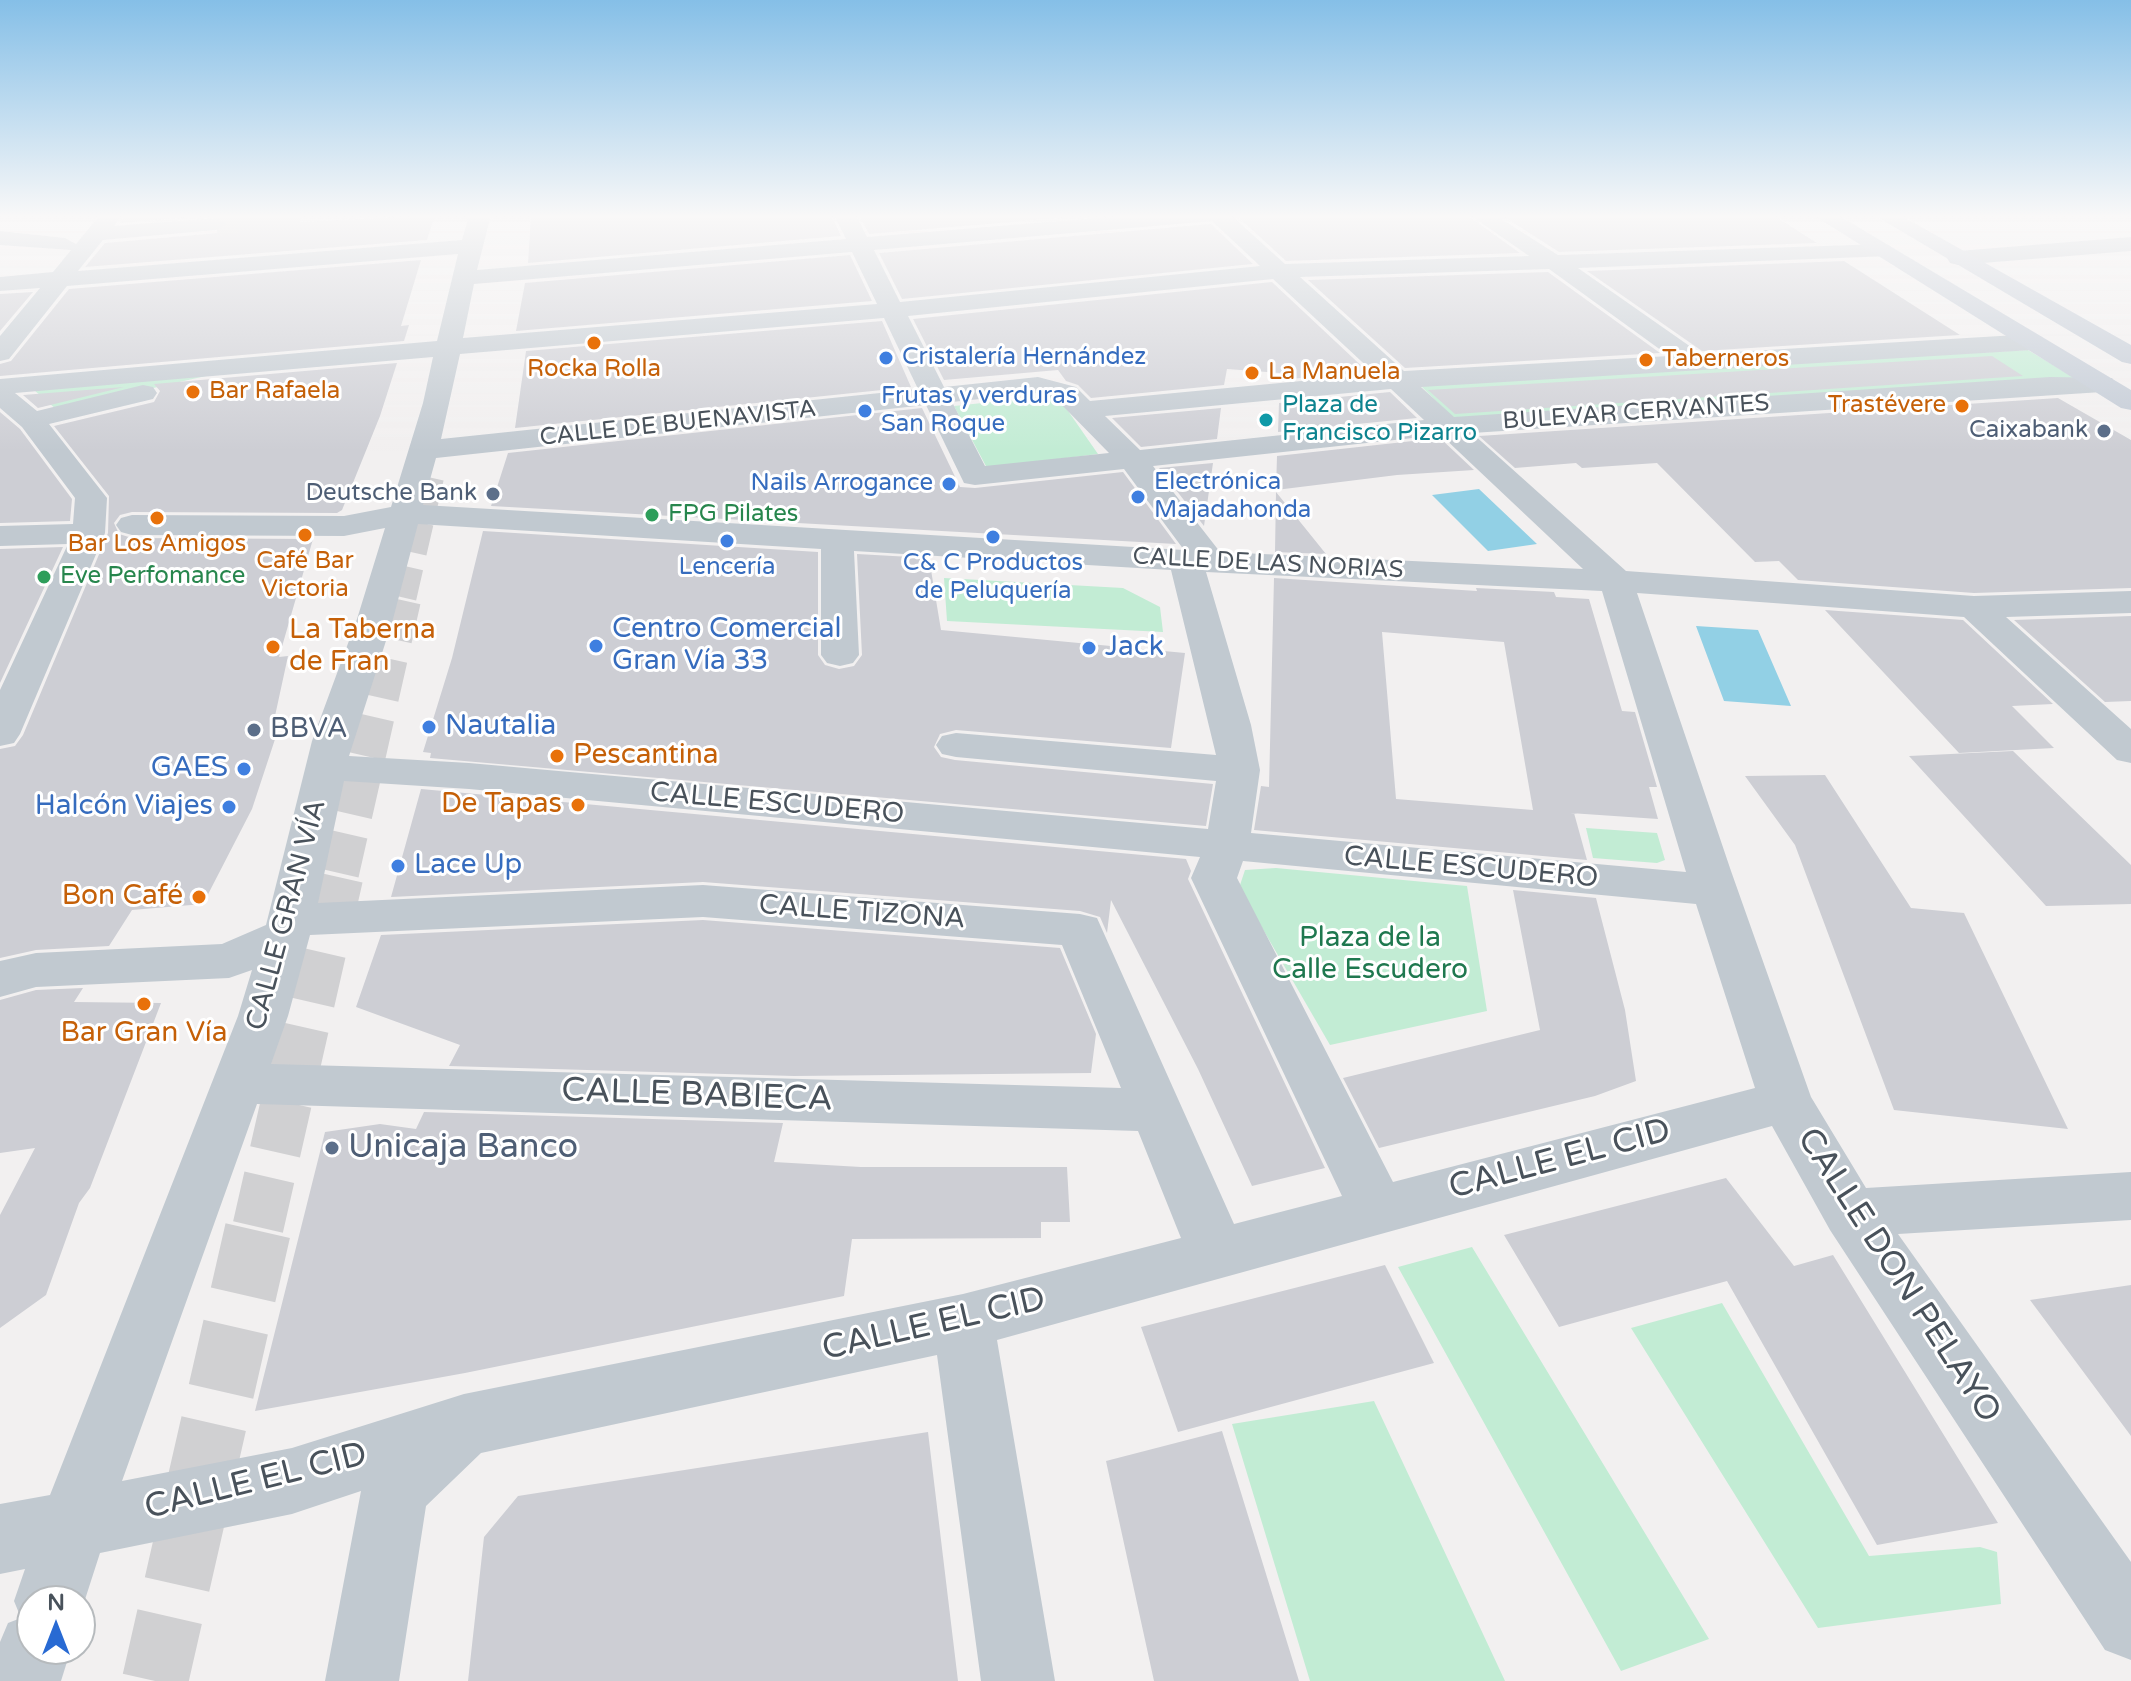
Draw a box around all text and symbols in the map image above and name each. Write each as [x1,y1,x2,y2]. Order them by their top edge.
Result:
marker: Rocka Rolla [585,334,603,352]
place label: Cristalería Hernández [902,344,1146,372]
place label: Taberneros [1662,346,1789,374]
marker: Cristalería Hernández [877,349,895,367]
marker: Taberneros [1637,351,1655,369]
place label: Rocka Rolla [527,356,661,384]
place label: La Manuela [1268,359,1400,387]
marker: La Manuela [1243,364,1261,382]
place label: Bar Rafaela [209,378,340,406]
marker: Bar Rafaela [184,383,202,401]
place label: Frutas y verduras San Roque [881,383,1077,439]
street label: BULEVAR CERVANTES [1502,389,1770,437]
place label: Plaza de Francisco Pizarro [1282,392,1477,448]
place label: Trastévere [1828,392,1946,420]
street label: CALLE DE BUENAVISTA [538,395,818,453]
marker: Trastévere [1953,397,1971,415]
marker: Frutas y verduras San Roque [856,402,874,420]
marker: Plaza de Francisco Pizarro [1257,411,1275,429]
place label: Caixabank [1969,417,2088,445]
marker: Caixabank [2095,422,2113,440]
place label: Electrónica Majadahonda [1154,469,1311,525]
place label: Nails Arrogance [751,470,933,498]
marker: Nails Arrogance [940,475,958,493]
place label: Deutsche Bank [305,480,477,508]
marker: Deutsche Bank [484,485,502,503]
marker: Electrónica Majadahonda [1129,488,1147,506]
place label: FPG Pilates [668,501,798,529]
marker: FPG Pilates [643,506,661,524]
marker: Bar Los Amigos [148,509,166,527]
marker: Café Bar Victoria [296,526,314,544]
marker: C& C Productos de Peluquería [984,528,1002,546]
place label: Bar Los Amigos [68,531,246,559]
marker: Lencería [718,532,736,550]
street label: CALLE DE LAS NORIAS [1132,543,1404,585]
place label: Café Bar Victoria [256,548,354,604]
place label: C& C Productos de Peluquería [903,550,1083,606]
place label: Lencería [679,554,775,582]
place label: Eve Perfomance [60,563,245,591]
marker: Eve Perfomance [35,568,53,586]
place label: Centro Comercial Gran Vía 33 [612,613,841,679]
place label: La Taberna de Fran [289,614,436,680]
place label: Jack [1105,631,1164,665]
marker: Centro Comercial Gran Vía 33 [587,637,605,655]
marker: La Taberna de Fran [264,638,282,656]
marker: Jack [1080,639,1098,657]
place label: Nautalia [445,710,556,744]
place label: BBVA [270,713,348,747]
marker: Nautalia [420,718,438,736]
marker: BBVA [245,721,263,739]
place label: Pescantina [573,739,719,773]
marker: Pescantina [548,747,566,765]
place label: GAES [151,752,228,786]
marker: GAES [235,760,253,778]
street label: CALLE ESCUDERO [648,776,906,832]
place label: De Tapas [441,788,562,822]
place label: Halcón Viajes [35,790,213,824]
street label: CALLE GRAN VÍA [240,796,334,1034]
marker: De Tapas [569,796,587,814]
marker: Halcón Viajes [220,798,238,816]
street label: CALLE ESCUDERO [1342,840,1600,896]
place label: Lace Up [414,849,522,883]
marker: Lace Up [389,857,407,875]
place label: Bon Café [62,880,183,914]
marker: Bon Café [190,888,208,906]
street label: CALLE TIZONA [758,889,966,937]
park label: Plaza de la Calle Escudero [1272,922,1468,988]
marker: Bar Gran Vía [135,995,153,1013]
place label: Bar Gran Vía [61,1017,227,1051]
street label: CALLE BABIECA [561,1071,833,1121]
street label: CALLE EL CID [1445,1111,1675,1209]
street label: CALLE DON PELAYO [1787,1121,2009,1431]
place label: Unicaja Banco [348,1128,578,1168]
marker: Unicaja Banco [323,1139,341,1157]
street label: CALLE EL CID [818,1280,1050,1370]
street label: CALLE EL CID [141,1435,371,1529]
north arrow [16,1585,96,1665]
text: N [47,1590,65,1616]

